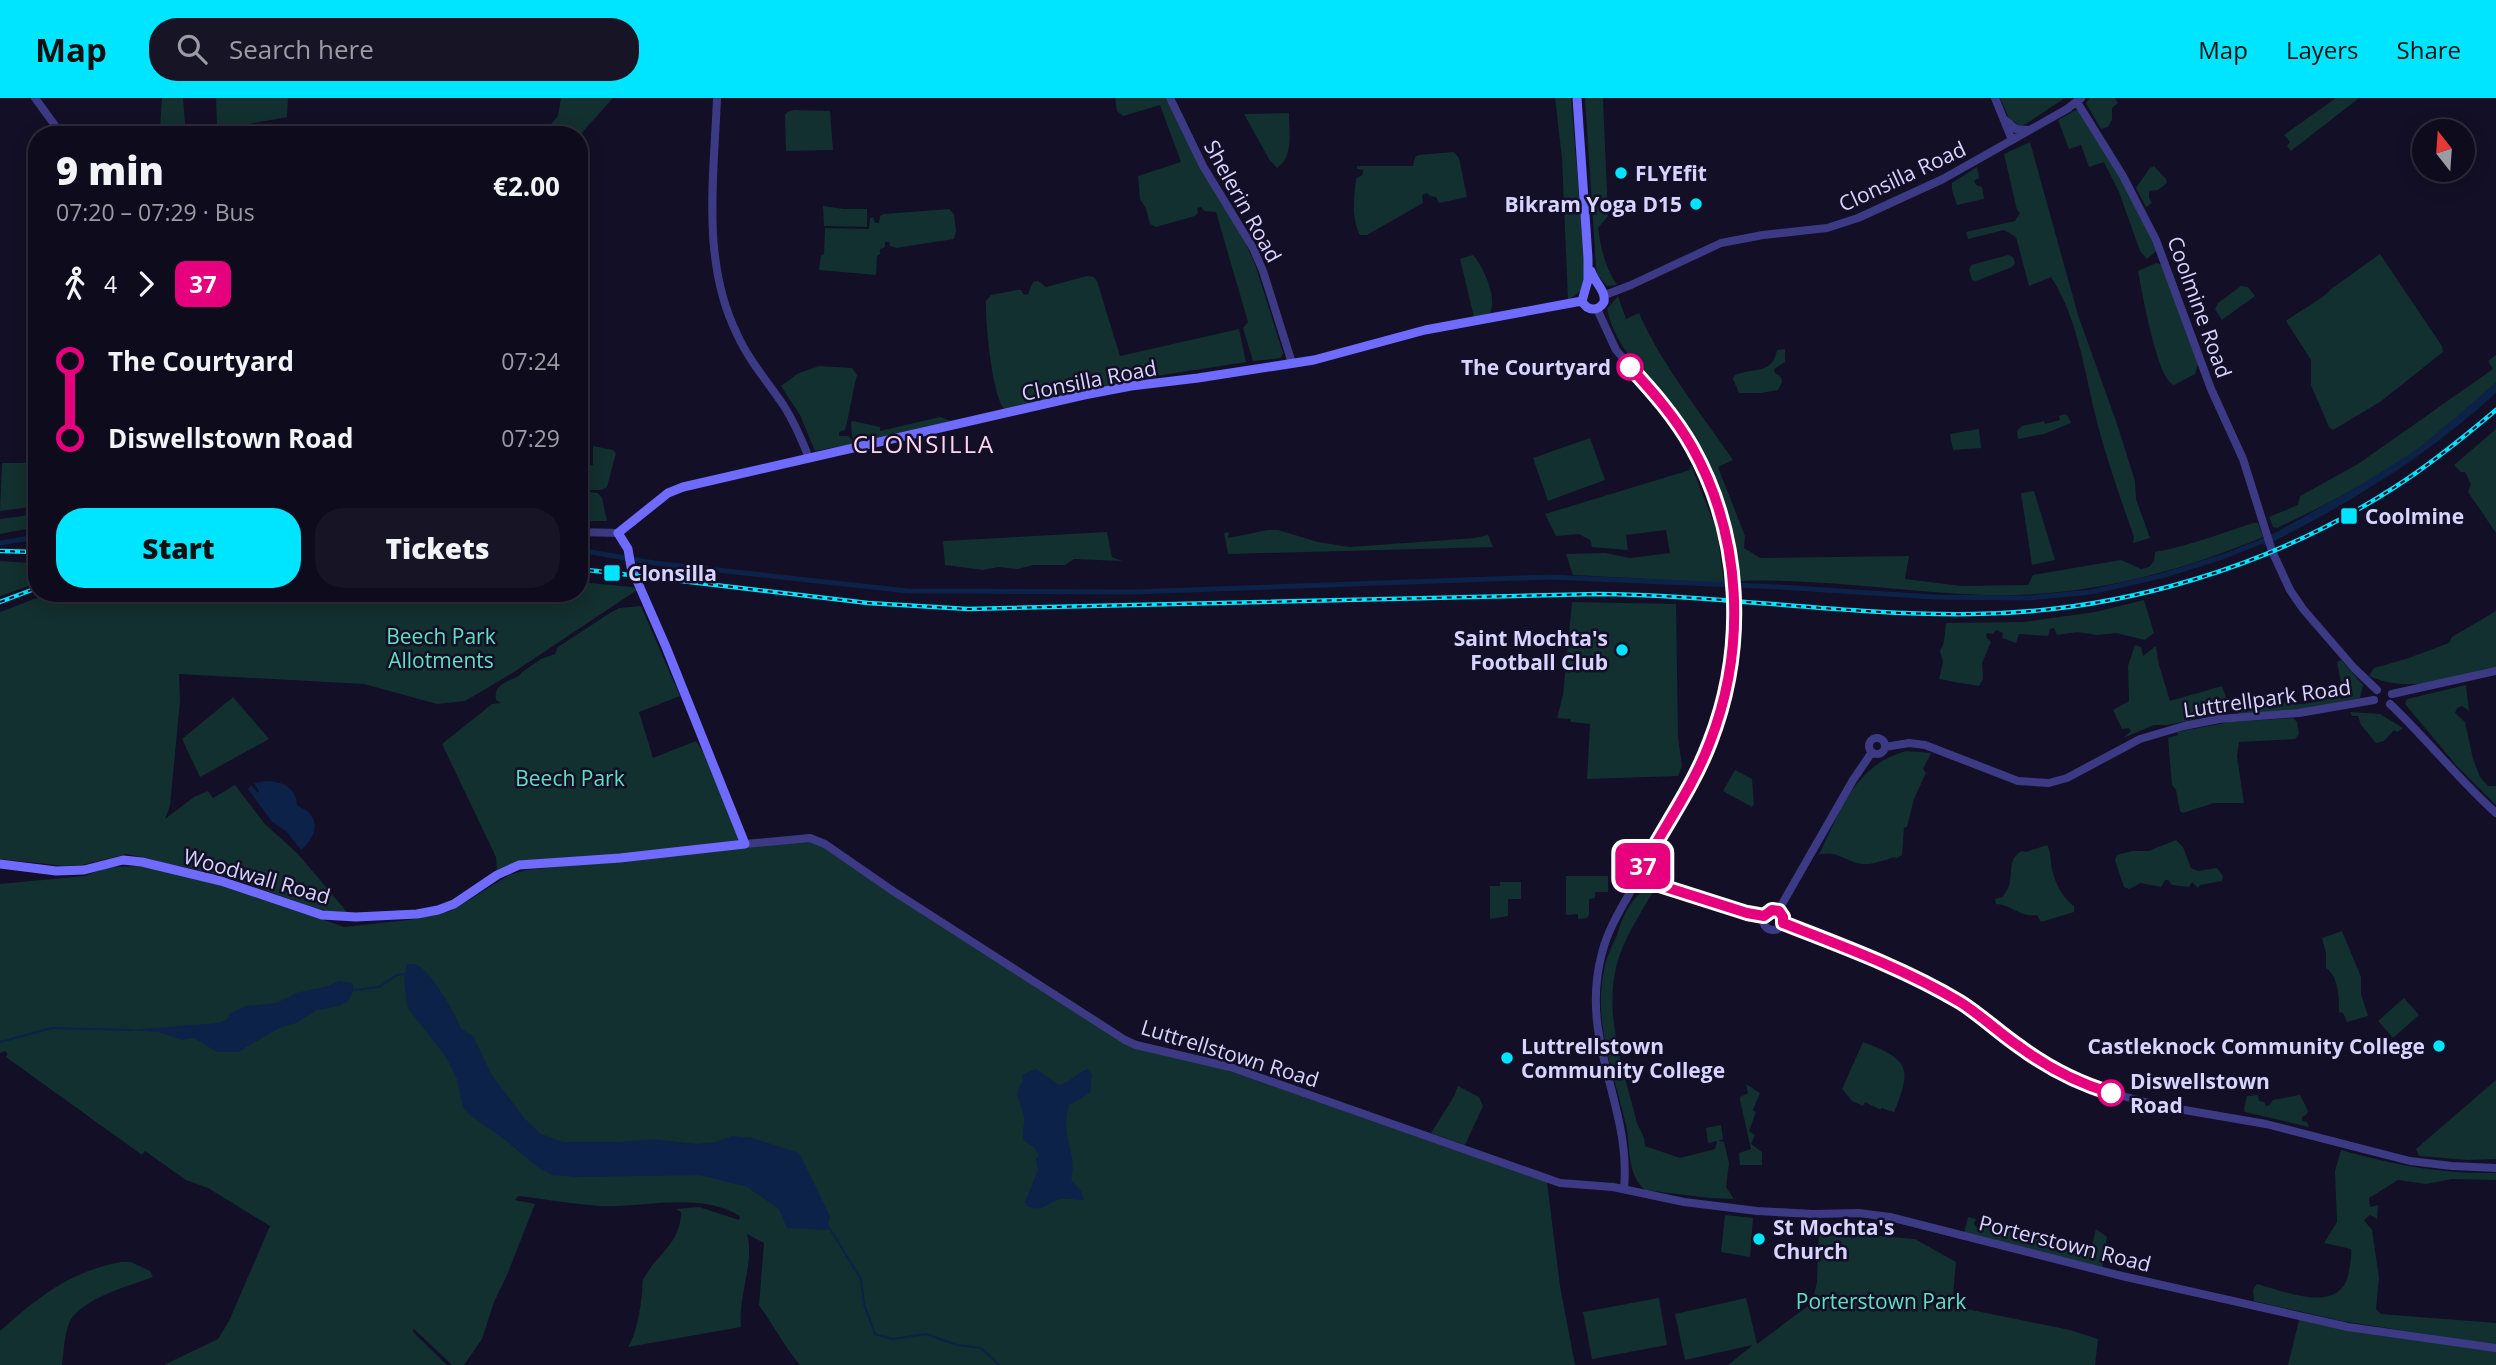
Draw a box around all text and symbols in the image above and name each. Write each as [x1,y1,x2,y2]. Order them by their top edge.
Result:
search box [149,18,639,81]
text: Map [35,27,107,72]
icon: search [173,30,211,68]
text: Search here [229,31,374,67]
text: Map [2198,33,2248,66]
text: Layers [2286,33,2359,66]
text: Share [2397,33,2461,66]
north arrow [2412,119,2474,182]
map controls [2412,119,2475,182]
street label: Clonsilla Road [1834,134,1970,218]
street label: Shelerin Road [1198,135,1288,267]
text: 9 min [56,144,164,196]
place label: FLYEfit [1635,159,1707,187]
marker: FLYEfit [1613,165,1629,181]
text: €2.00 [493,168,560,204]
place label: Bikram Yoga D15 [1504,190,1682,218]
text: 07:20 – 07:29 · Bus [56,196,255,228]
marker: Bikram Yoga D15 [1688,196,1704,212]
street label: Coolmine Road [2161,232,2239,382]
icon: walk [56,265,94,303]
icon: forward [127,265,165,303]
text: 37 [189,267,217,300]
text: 4 [104,268,117,300]
text: The Courtyard [108,343,294,379]
text: 07:24 [501,345,560,377]
street label: Clonsilla Road [1019,353,1159,407]
place label: The Courtyard [1461,353,1611,381]
marker: The Courtyard [1617,354,1643,380]
text: Diswellstown Road [108,420,353,456]
text: 07:29 [501,422,560,454]
district label: CLONSILLA [853,427,995,460]
place label: Coolmine [2365,502,2464,530]
marker: Coolmine [2339,506,2359,526]
button: Start [56,508,301,588]
button: Tickets [315,508,560,588]
place label: Clonsilla [628,559,717,587]
marker: Clonsilla [602,563,622,583]
park label: Beech Park Allotments [386,622,496,674]
place label: Saint Mochta's Football Club [1454,624,1608,676]
marker: Saint Mochta's Football Club [1614,642,1630,658]
street label: Luttrellpark Road [2181,672,2353,724]
park label: Beech Park [515,764,625,792]
street label: Woodwall Road [180,842,334,910]
line badge: 37 [1612,843,1674,889]
text: 37 [1629,849,1657,882]
street label: Luttrellstown Road [1138,1013,1322,1093]
place label: Luttrellstown Community College [1521,1032,1725,1084]
place label: Castleknock Community College [2087,1032,2425,1060]
marker: Castleknock Community College [2431,1038,2447,1054]
marker: Luttrellstown Community College [1499,1050,1515,1066]
place label: Diswellstown Road [2130,1067,2270,1119]
marker: Diswellstown Road [2098,1080,2124,1106]
street label: Porterstown Road [1976,1208,2154,1278]
place label: St Mochta's Church [1773,1213,1894,1265]
marker: St Mochta's Church [1751,1231,1767,1247]
park label: Porterstown Park [1796,1287,1966,1315]

